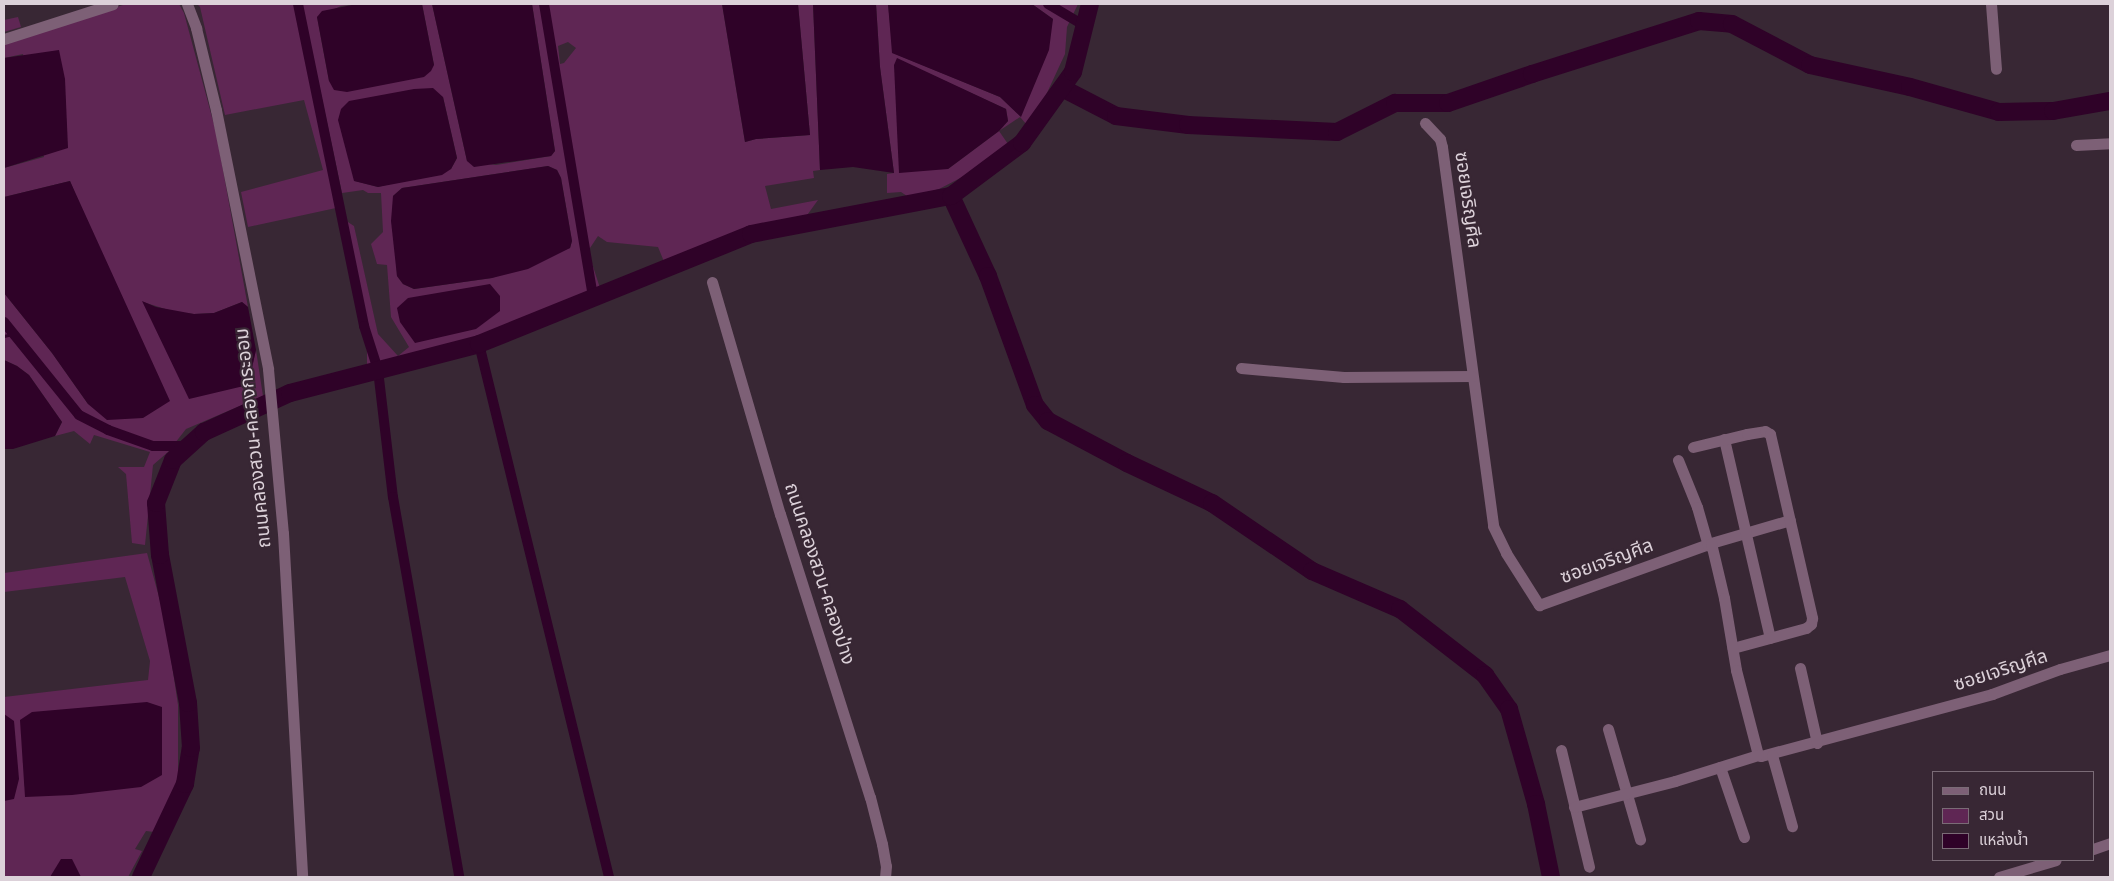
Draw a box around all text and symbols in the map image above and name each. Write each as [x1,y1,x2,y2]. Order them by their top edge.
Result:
street label: ซอยเจริญศีล [1449,150,1485,250]
street label: ถนนคลองสวน-คลองกระออม [231,327,277,549]
street label: ถนนคลองสวน-คลองป่าง [779,480,859,668]
street label: ซอยเจริญศีล [1557,535,1657,589]
street label: ซอยเจริญศีล [1951,645,2051,697]
legend [1932,771,2094,861]
text: ถนน [1979,781,2006,799]
text: สวน [1979,806,2004,824]
text: แหล่งน้ำ [1979,831,2028,849]

